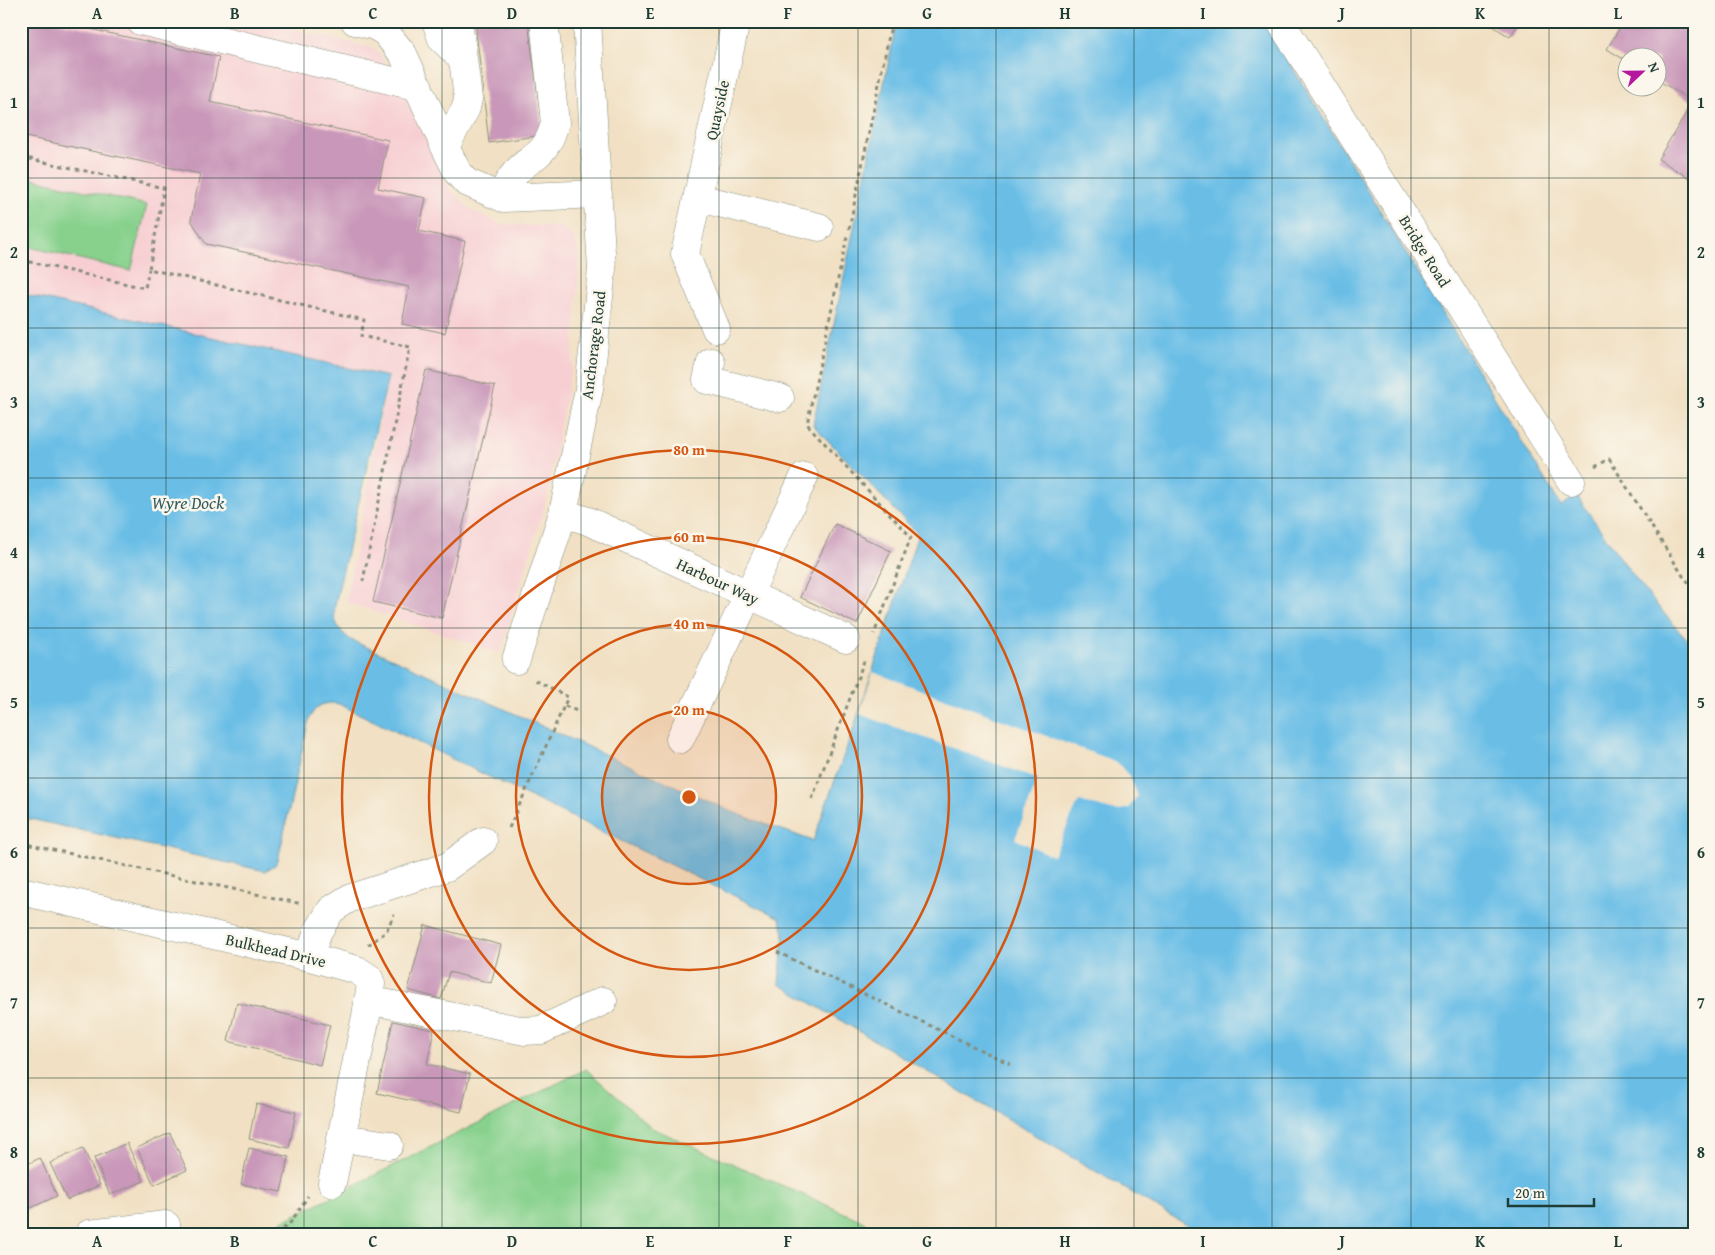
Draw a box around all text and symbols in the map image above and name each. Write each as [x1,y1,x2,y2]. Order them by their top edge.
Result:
text: A [92,1,103,25]
text: B [230,1,240,25]
text: C [368,1,378,25]
text: D [507,1,517,25]
text: E [646,1,655,25]
text: F [784,1,792,25]
text: G [922,1,932,25]
text: H [1059,1,1071,25]
text: I [1200,1,1206,25]
text: J [1336,1,1345,25]
text: K [1475,1,1486,25]
text: L [1614,1,1623,25]
north arrow [1618,48,1668,98]
text: N [1643,59,1665,76]
street label: Quayside [699,78,735,142]
text: 1 [10,90,18,114]
text: 1 [1697,90,1705,114]
street label: Bridge Road [1393,210,1457,292]
text: 2 [10,240,18,264]
text: 2 [1697,240,1705,264]
street label: Anchorage Road [574,289,612,401]
text: 3 [10,390,18,414]
text: 3 [1697,390,1705,414]
text: 80 m [673,439,705,460]
water label: Wyre Dock [152,489,225,516]
text: 60 m [673,526,705,547]
text: 4 [10,540,18,564]
text: 4 [1697,540,1705,564]
street label: Harbour Way [673,551,763,611]
text: 40 m [673,613,705,634]
text: 5 [10,690,18,714]
text: 5 [1697,690,1705,714]
text: 20 m [673,699,705,720]
centre of rings [680,788,698,806]
text: 6 [10,840,18,864]
text: 6 [1697,840,1705,864]
street label: Bulkhead Drive [223,927,329,973]
text: 7 [10,990,18,1014]
text: 7 [1697,990,1705,1014]
text: 8 [10,1140,18,1164]
text: 8 [1697,1140,1705,1164]
scale bar [1508,1175,1594,1207]
text: 20 m [1515,1182,1546,1203]
text: A [92,1229,103,1253]
text: B [230,1229,240,1253]
text: C [368,1229,378,1253]
text: D [507,1229,517,1253]
text: E [646,1229,655,1253]
text: F [784,1229,792,1253]
text: G [922,1229,932,1253]
text: H [1059,1229,1071,1253]
text: I [1200,1229,1206,1253]
text: J [1336,1229,1345,1253]
text: K [1475,1229,1486,1253]
text: L [1614,1229,1623,1253]

